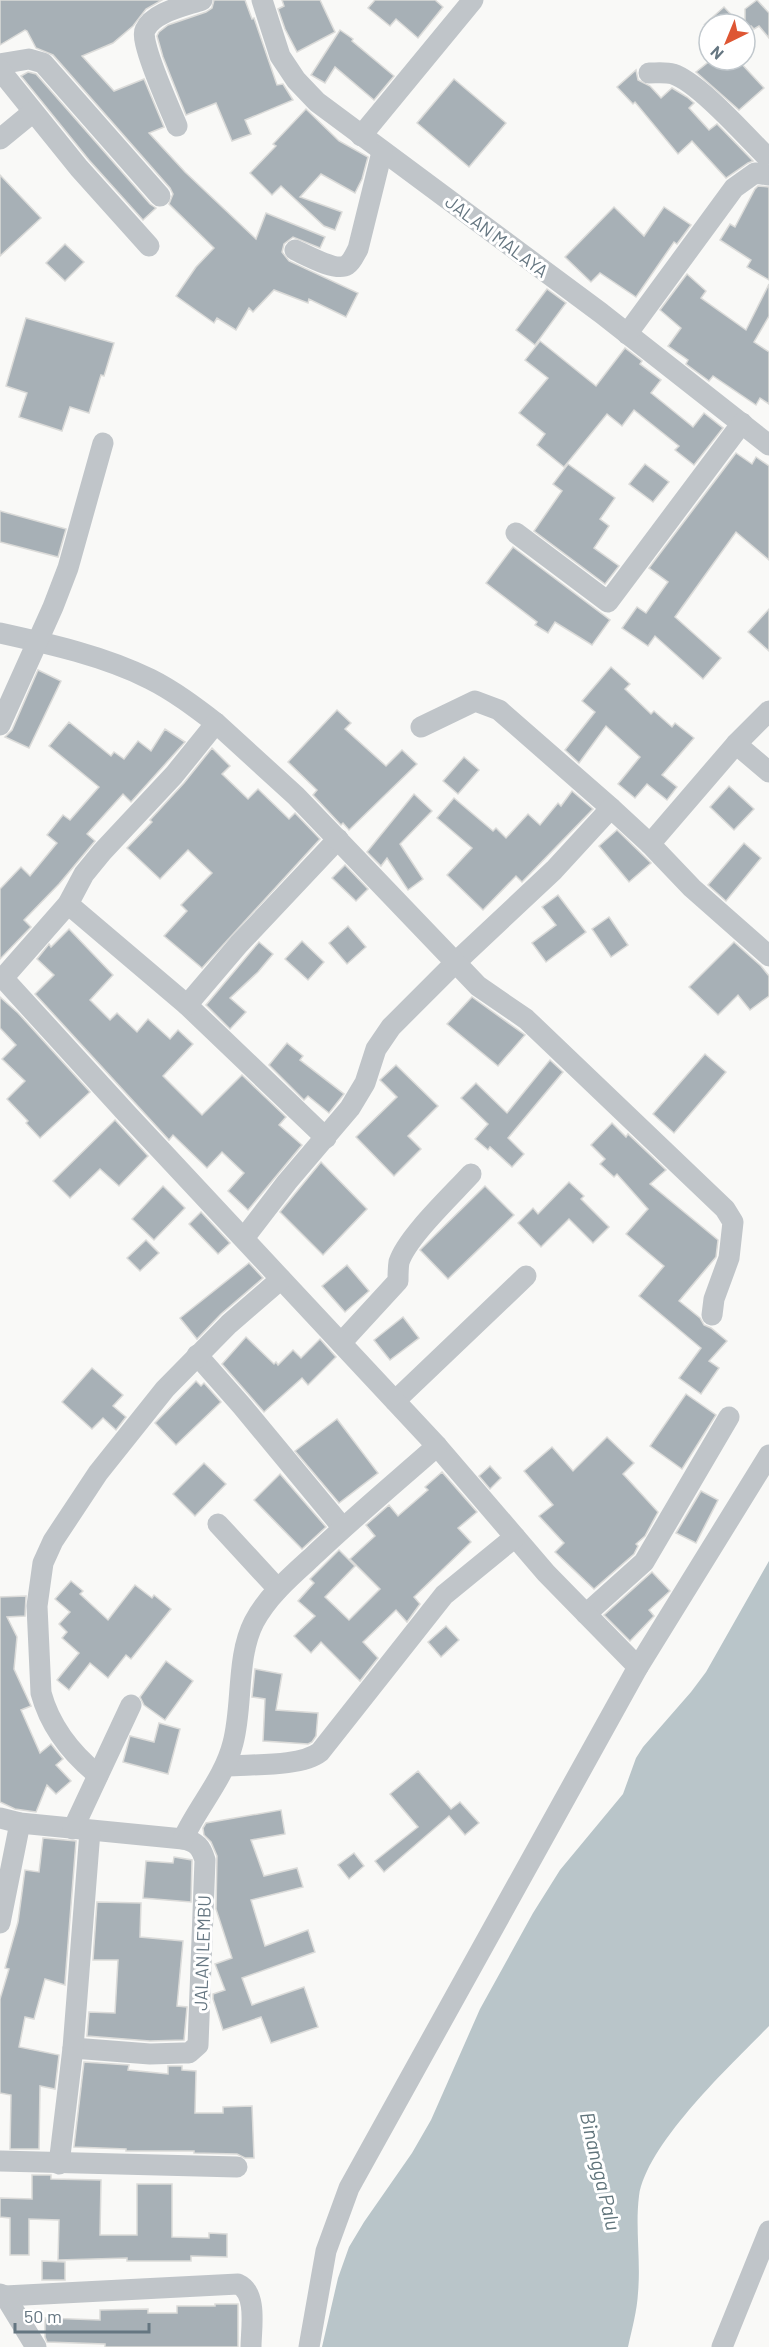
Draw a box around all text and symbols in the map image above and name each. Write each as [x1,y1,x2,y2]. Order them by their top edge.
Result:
north arrow [697,12,757,72]
text: N [706,43,727,64]
street label: JALAN MALAYA [441,190,553,282]
street label: JALAN LEMBU [189,1895,215,2011]
water label: Binangga Palu [576,2110,626,2232]
scale bar [15,2296,148,2334]
text: 50 m [24,2305,62,2327]

